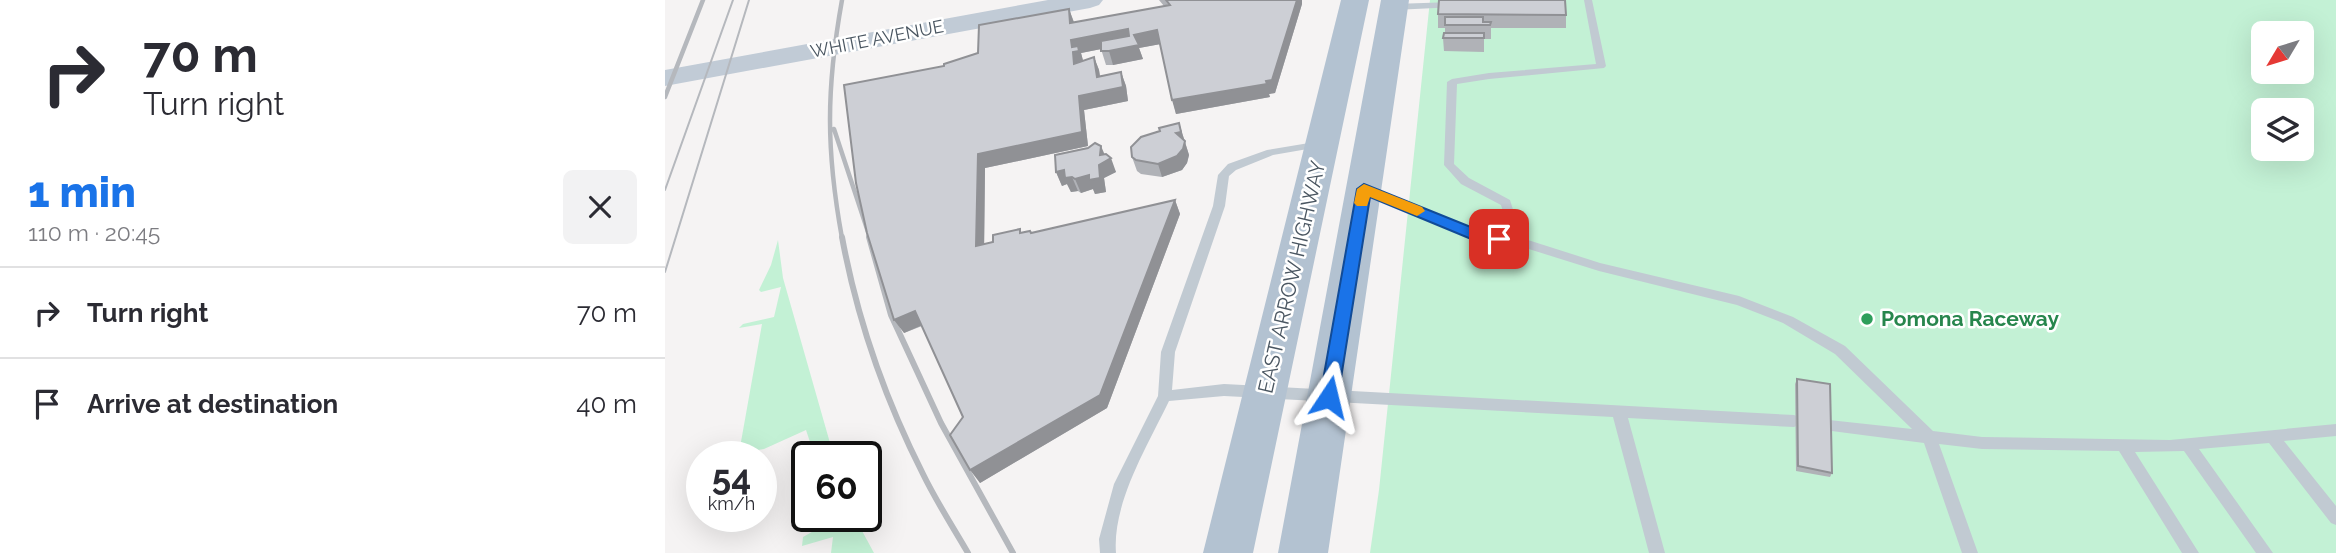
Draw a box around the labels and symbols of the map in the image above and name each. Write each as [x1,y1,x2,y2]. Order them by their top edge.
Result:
street label: WHITE AVENUE [808,15,945,62]
north arrow [2251,21,2313,84]
street label: EAST ARROW HIGHWAY [1253,158,1331,396]
pin [1469,209,1529,269]
place label: Pomona Raceway [1881,306,2059,331]
marker: Pomona Raceway [1859,311,1875,327]
position arrow [1292,360,1366,434]
speed limit sign: 60 [791,441,882,532]

